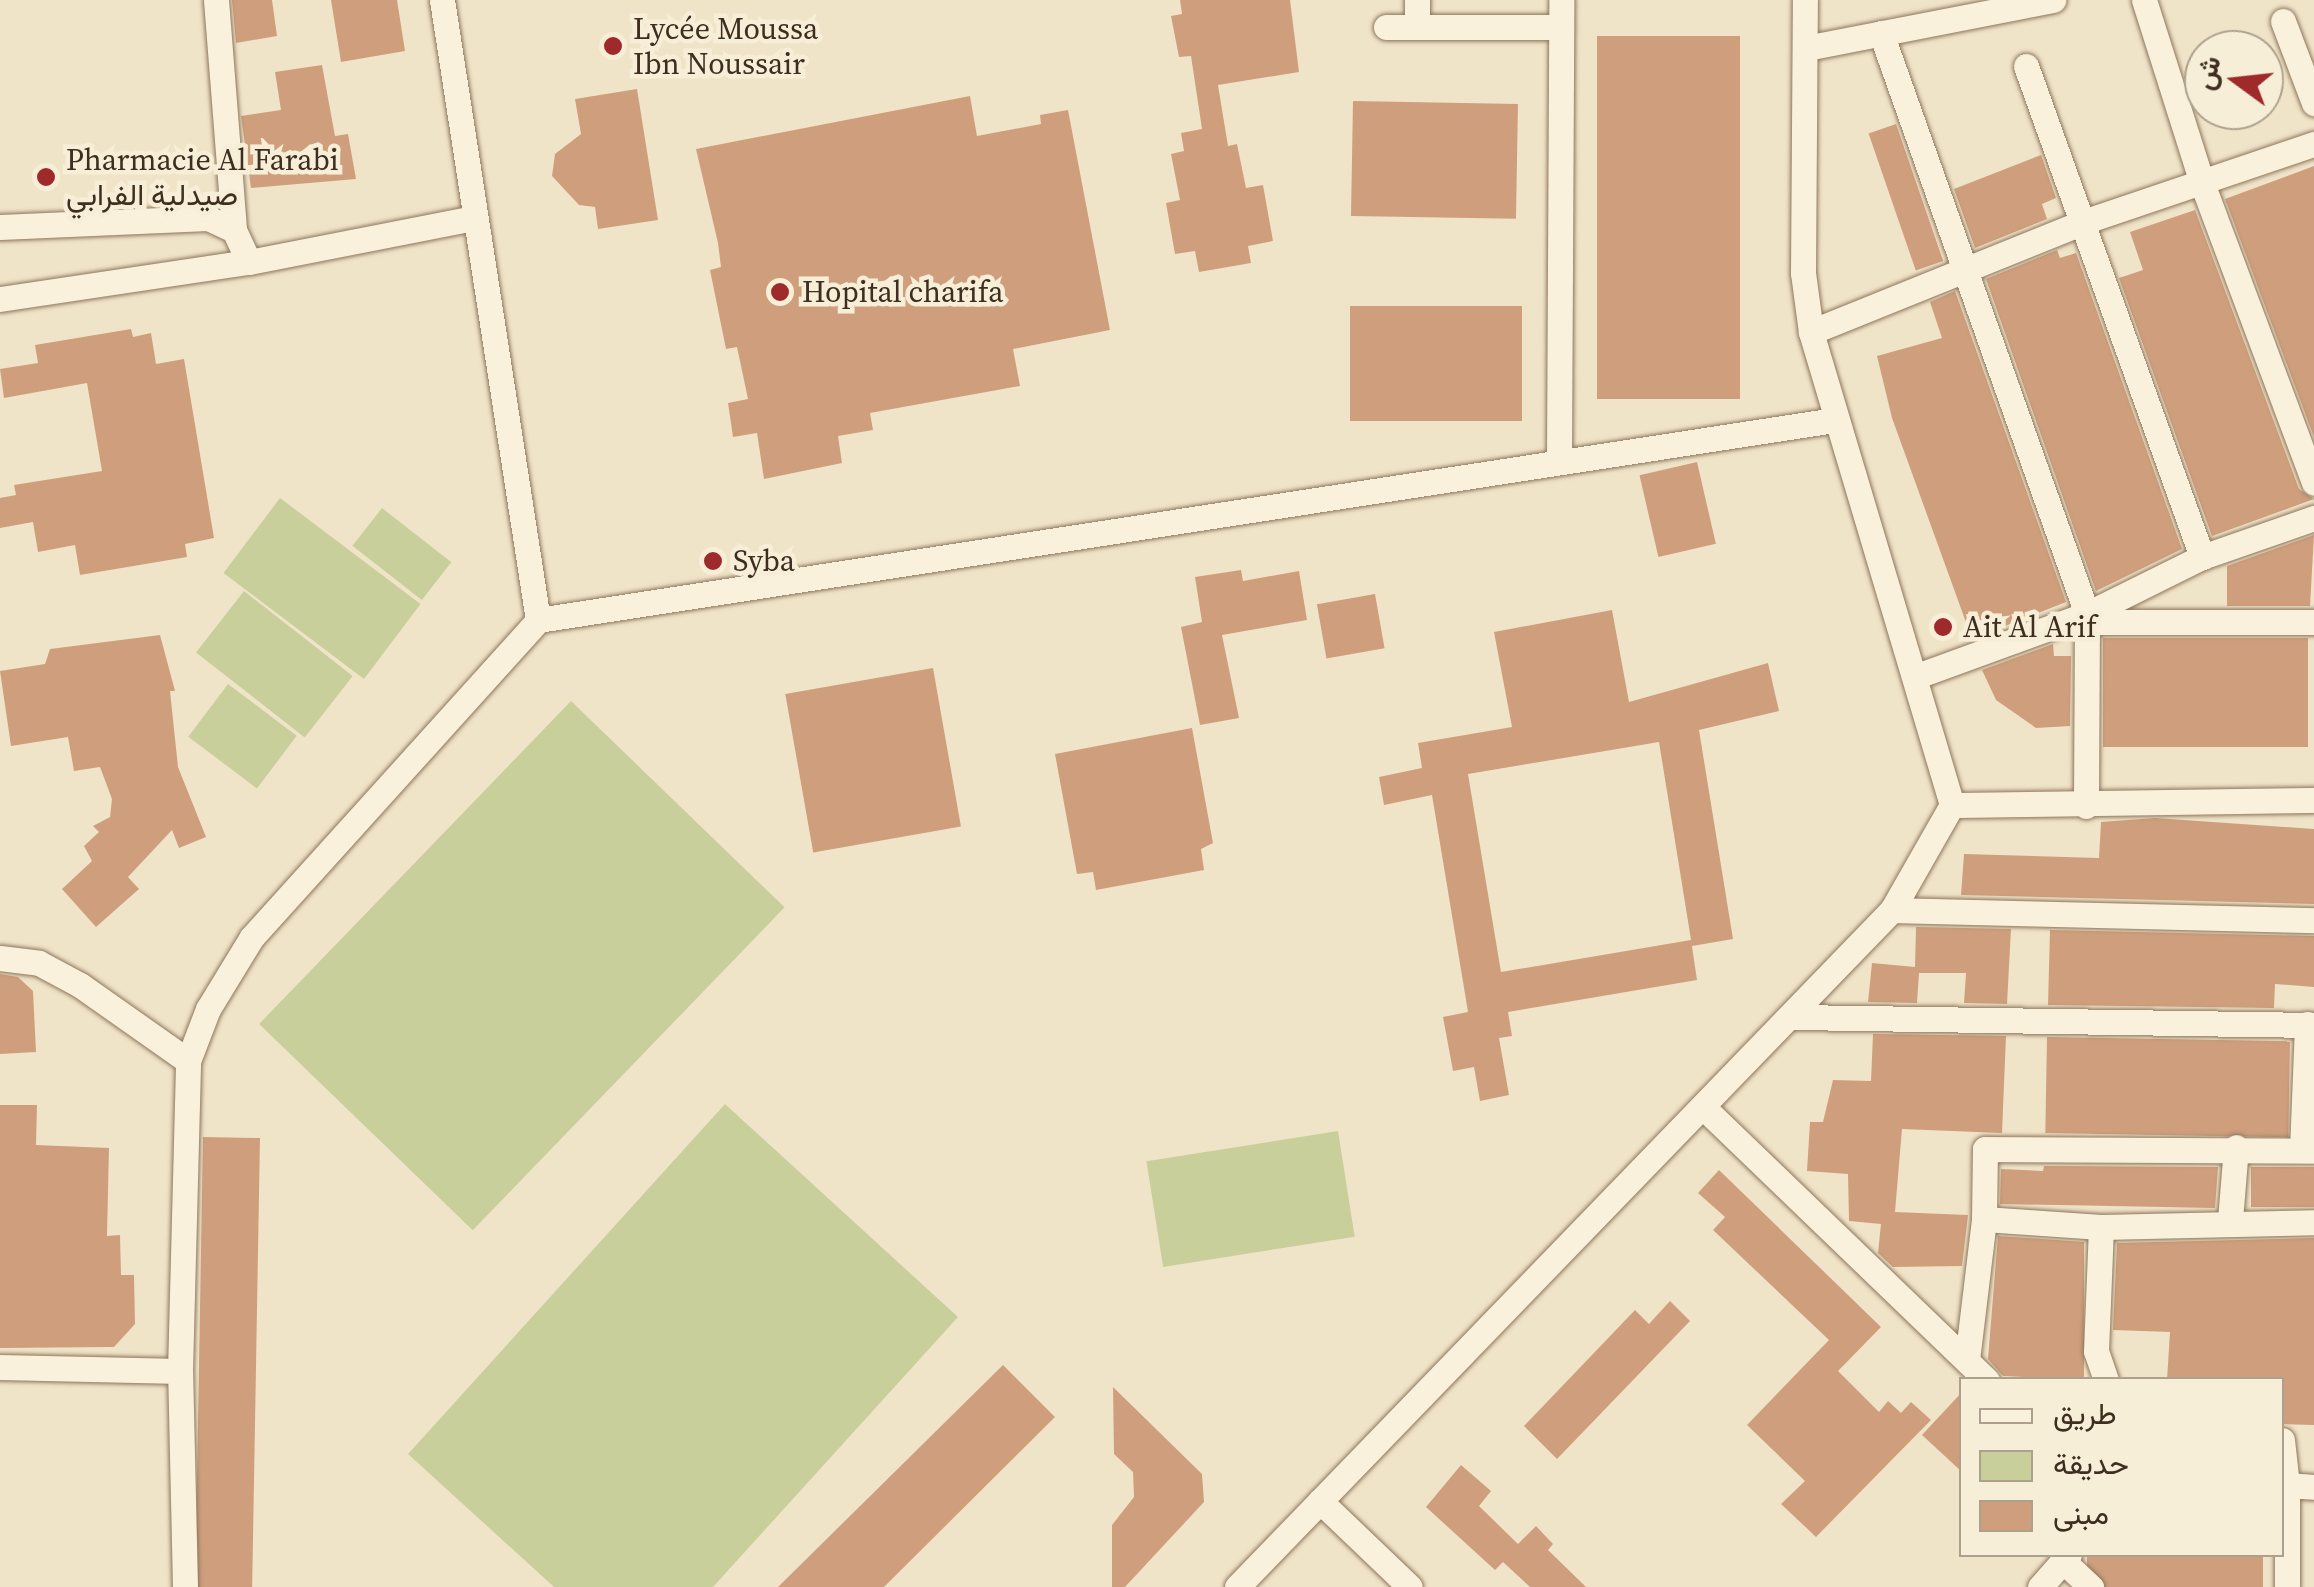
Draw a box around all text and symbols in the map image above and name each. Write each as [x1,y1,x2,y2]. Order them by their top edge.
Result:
place label: Lycée Moussa Ibn Noussair [633,11,818,82]
north arrow [2184,30,2284,130]
marker: Lycée Moussa Ibn Noussair [602,35,624,57]
text: ش [2184,52,2230,94]
place label: Pharmacie Al Farabi صيدلية الفرابي [66,142,339,212]
marker: Pharmacie Al Farabi صيدلية الفرابي [35,166,57,188]
place label: Hopital charifa [802,274,1004,310]
marker: Hopital charifa [767,279,793,305]
place label: Syba [733,543,795,579]
marker: Syba [702,550,724,572]
place label: Ait Al Arif [1963,609,2097,645]
marker: Ait Al Arif [1932,616,1954,638]
legend [1959,1377,2284,1557]
text: طريق [2053,1393,2117,1434]
text: حديقة [2053,1443,2129,1484]
text: مبنى [2053,1493,2109,1534]

